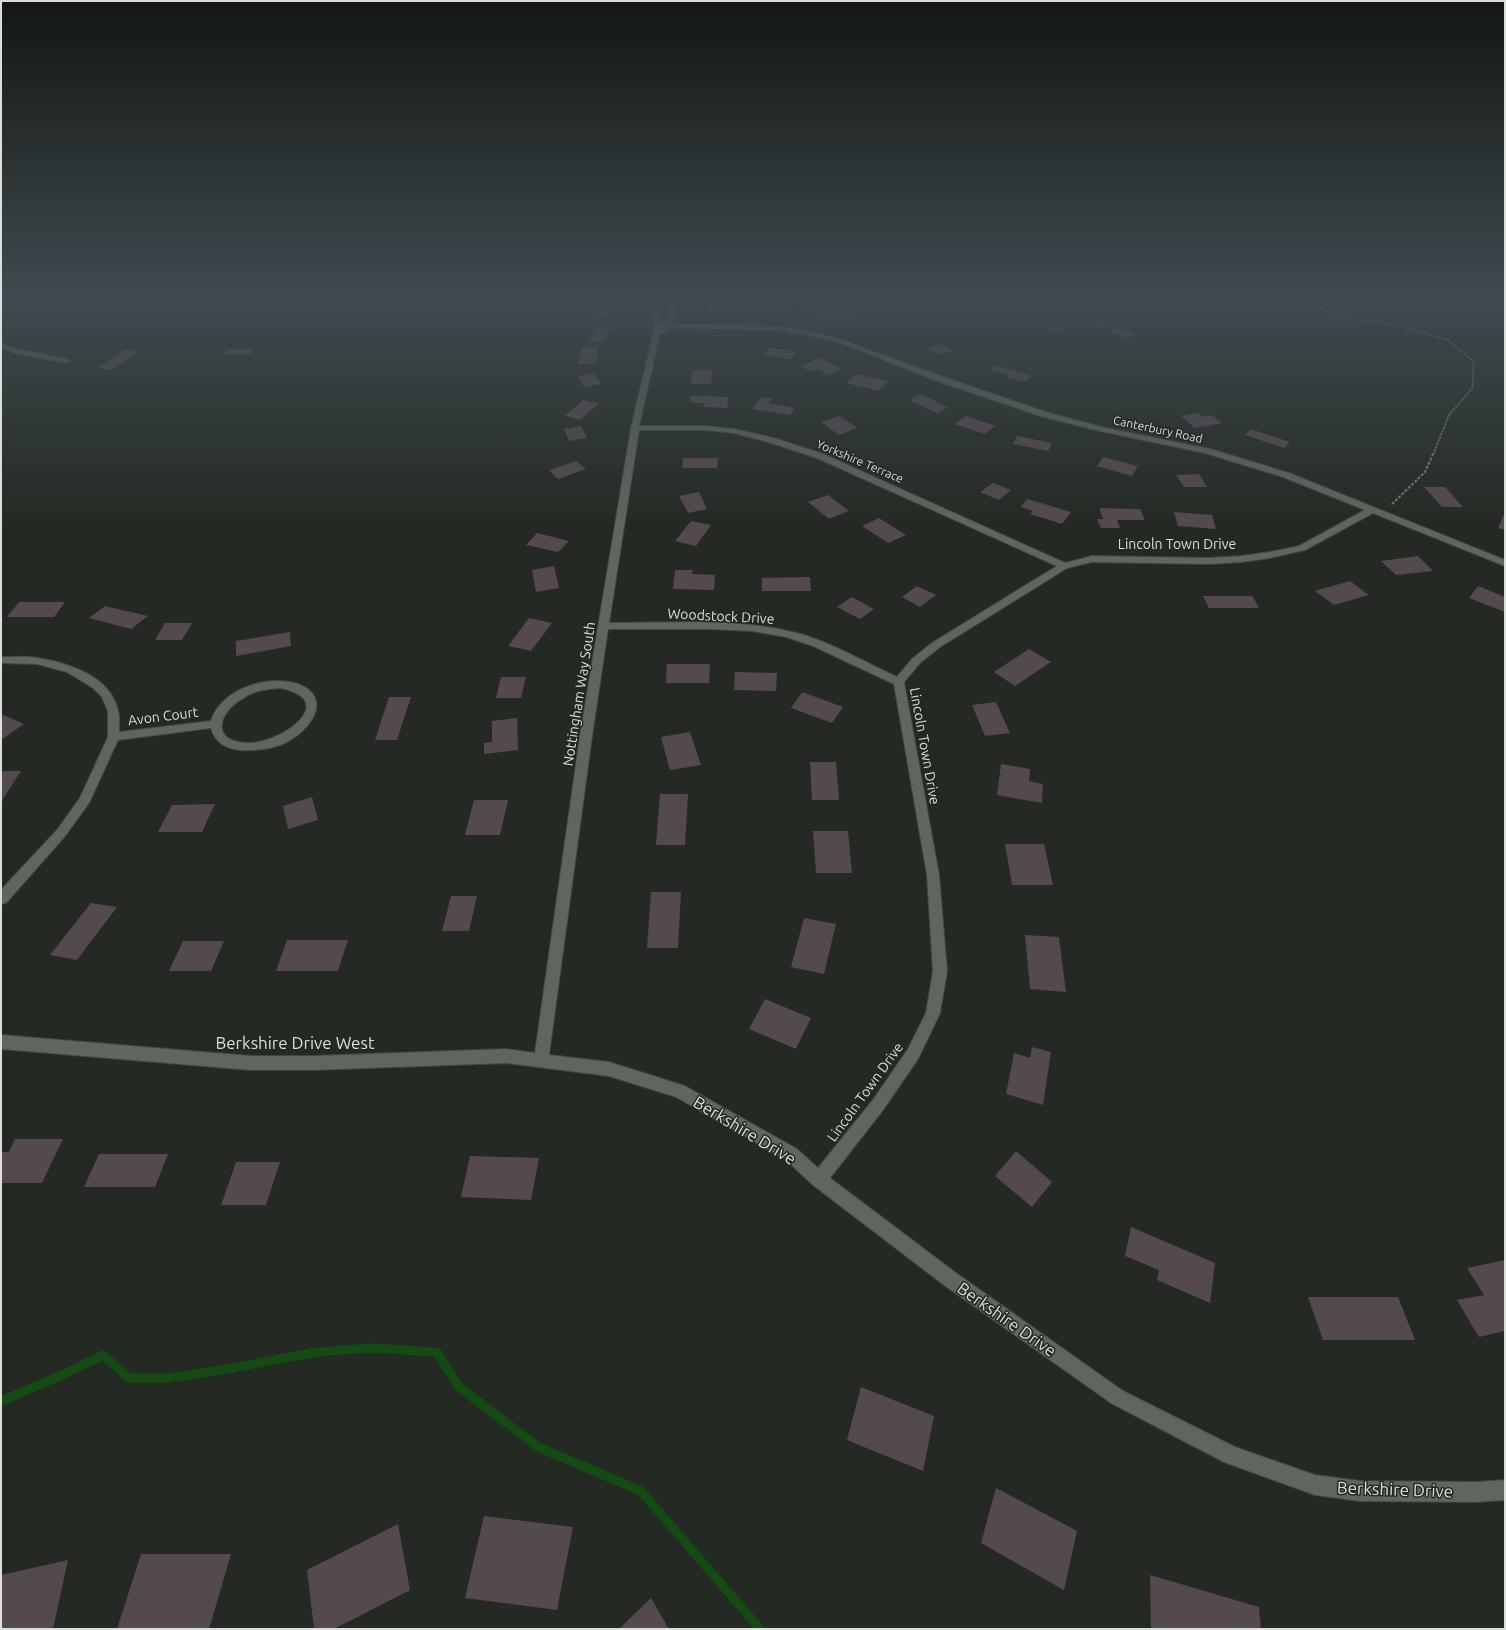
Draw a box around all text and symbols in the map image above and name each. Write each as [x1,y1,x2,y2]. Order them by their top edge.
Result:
street label: Canterbury Road [1112,413,1204,445]
street label: Yorkshire Terrace [815,437,905,485]
street label: Lincoln Town Drive [1118,536,1236,552]
street label: Woodstock Drive [667,605,775,627]
street label: Nottingham Way South [560,621,598,767]
street label: Lincoln Town Drive [907,686,943,806]
street label: Avon Court [127,704,200,728]
street label: Berkshire Drive West [215,1033,375,1052]
street label: Lincoln Town Drive [824,1039,906,1145]
street label: Berkshire Drive [690,1092,800,1168]
street label: Berkshire Drive [954,1278,1060,1360]
street label: Berkshire Drive [1337,1477,1453,1501]

